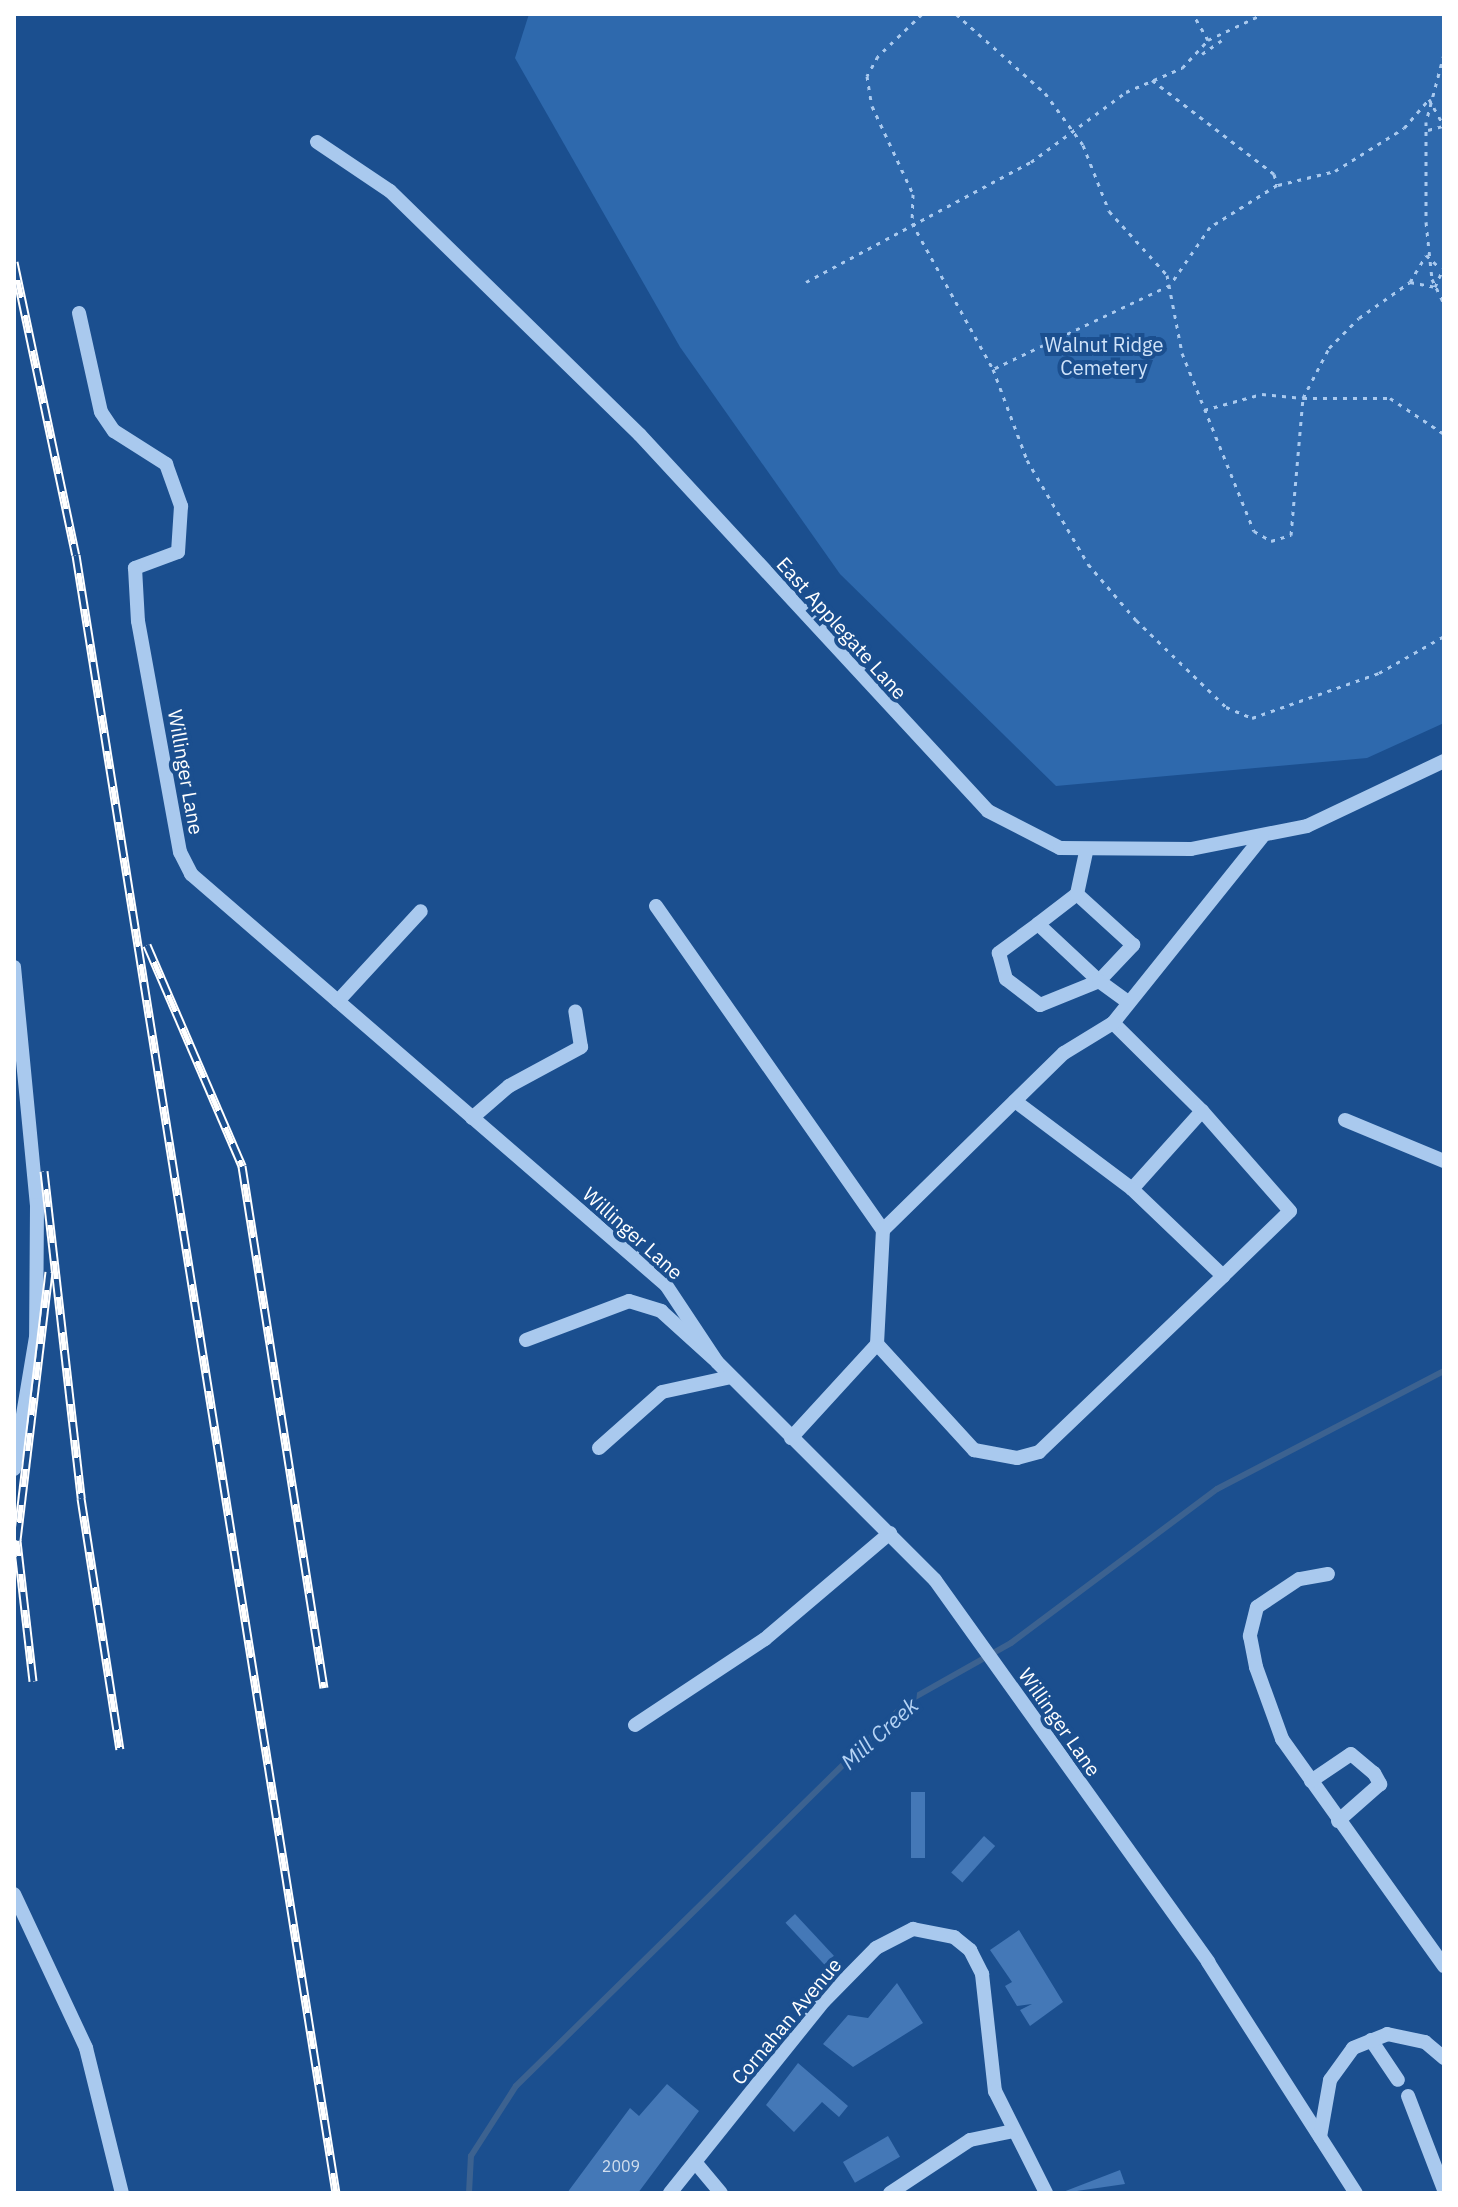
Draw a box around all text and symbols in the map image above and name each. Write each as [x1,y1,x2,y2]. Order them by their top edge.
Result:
park label: Walnut Ridge Cemetery [1044,332,1164,379]
street label: East Applegate Lane [772,552,912,704]
street label: Willinger Lane [163,708,209,836]
street label: Willinger Lane [578,1182,688,1284]
street label: Willinger Lane [1014,1663,1106,1781]
water label: Mill Creek [835,1691,923,1775]
street label: Cornahan Avenue [726,1953,846,2089]
house number: 2009 [602,2156,640,2176]

